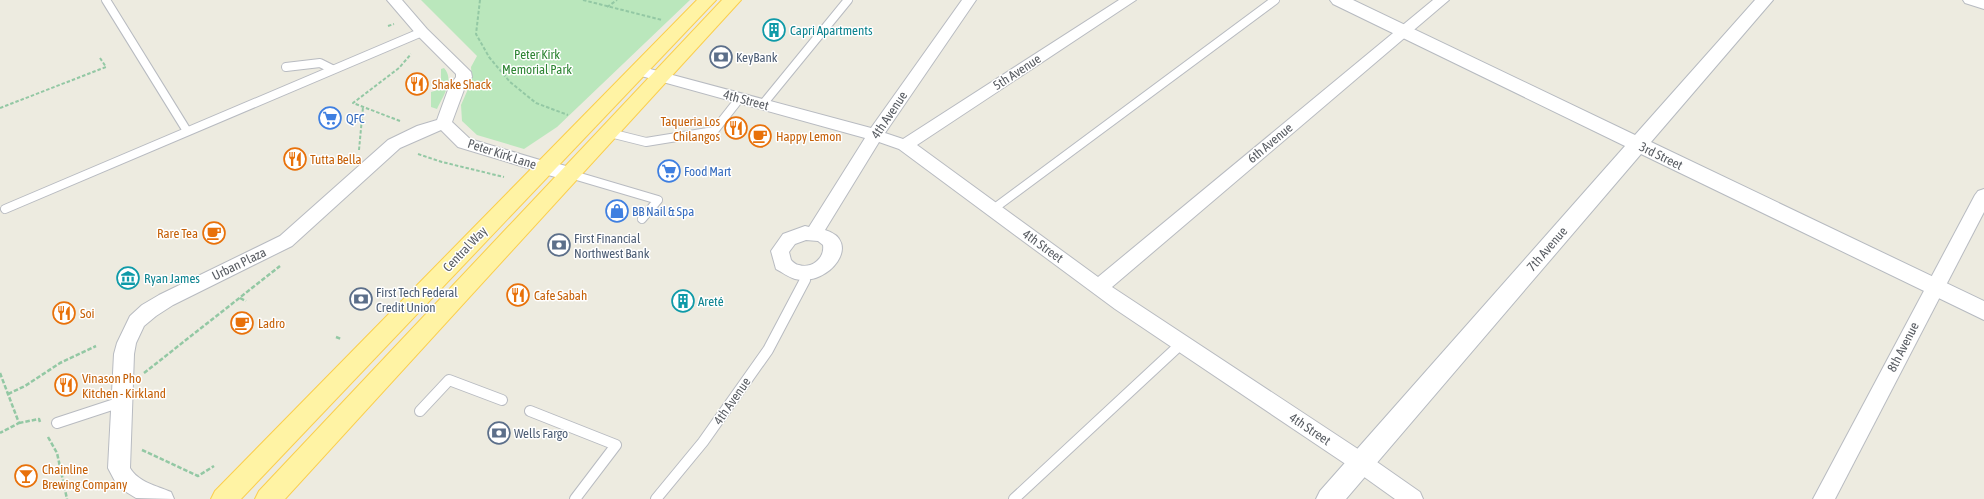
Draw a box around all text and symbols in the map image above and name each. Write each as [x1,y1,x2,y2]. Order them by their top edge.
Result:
building icon: Capri Apartments [761,17,787,43]
place label: Capri Apartments [790,23,873,38]
bank icon: KeyBank [708,44,734,70]
park label: Peter Kirk Memorial Park [502,47,572,77]
place label: KeyBank [736,50,778,65]
street label: 5th Avenue [990,51,1044,93]
restaurant icon: Shake Shack [404,71,430,97]
place label: Shake Shack [432,77,492,92]
street label: 4th Street [722,87,771,113]
street label: 4th Avenue [868,88,910,142]
supermarket icon: QFC [317,105,343,131]
place label: QFC [346,111,365,126]
place label: Taqueria Los Chilangos [660,114,720,144]
restaurant icon: Taqueria Los Chilangos [723,115,749,141]
street label: 6th Avenue [1245,120,1296,166]
cafe icon: Happy Lemon [747,123,773,149]
place label: Happy Lemon [776,129,842,144]
street label: Peter Kirk Lane [466,136,538,172]
street label: 3rd Street [1637,139,1685,173]
restaurant icon: Tutta Bella [282,146,308,172]
place label: Tutta Bella [310,152,362,167]
supermarket icon: Food Mart [656,158,682,184]
place label: Food Mart [684,164,732,179]
shop icon: BB Nail & Spa [604,198,630,224]
place label: BB Nail & Spa [632,204,694,219]
cafe icon: Rare Tea [201,220,227,246]
street label: Central Way [440,223,491,275]
street label: 7th Avenue [1524,224,1570,274]
place label: Rare Tea [157,226,198,241]
street label: 4th Street [1020,226,1066,266]
place label: First Financial Northwest Bank [574,231,650,261]
bank icon: First Financial Northwest Bank [546,232,572,258]
street label: Urban Plaza [209,244,269,284]
museum icon: Ryan James [115,265,141,291]
place label: Ryan James [144,271,200,286]
restaurant icon: Cafe Sabah [505,282,531,308]
place label: First Tech Federal Credit Union [376,285,458,315]
bank icon: First Tech Federal Credit Union [348,286,374,312]
place label: Cafe Sabah [534,288,587,303]
building icon: Areté [670,288,696,314]
place label: Areté [698,294,724,309]
restaurant icon: Soi [51,300,77,326]
place label: Soi [80,306,95,321]
cafe icon: Ladro [229,310,255,336]
place label: Ladro [258,316,285,331]
street label: 8th Avenue [1884,319,1922,374]
place label: Vinason Pho Kitchen - Kirkland [82,371,166,401]
restaurant icon: Vinason Pho Kitchen - Kirkland [53,372,79,398]
street label: 4th Avenue [710,375,754,427]
street label: 4th Street [1287,410,1334,448]
bank icon: Wells Fargo [486,420,512,446]
place label: Wells Fargo [514,426,568,441]
place label: Chainline Brewing Company [42,462,128,492]
bar icon: Chainline Brewing Company [13,463,39,489]

